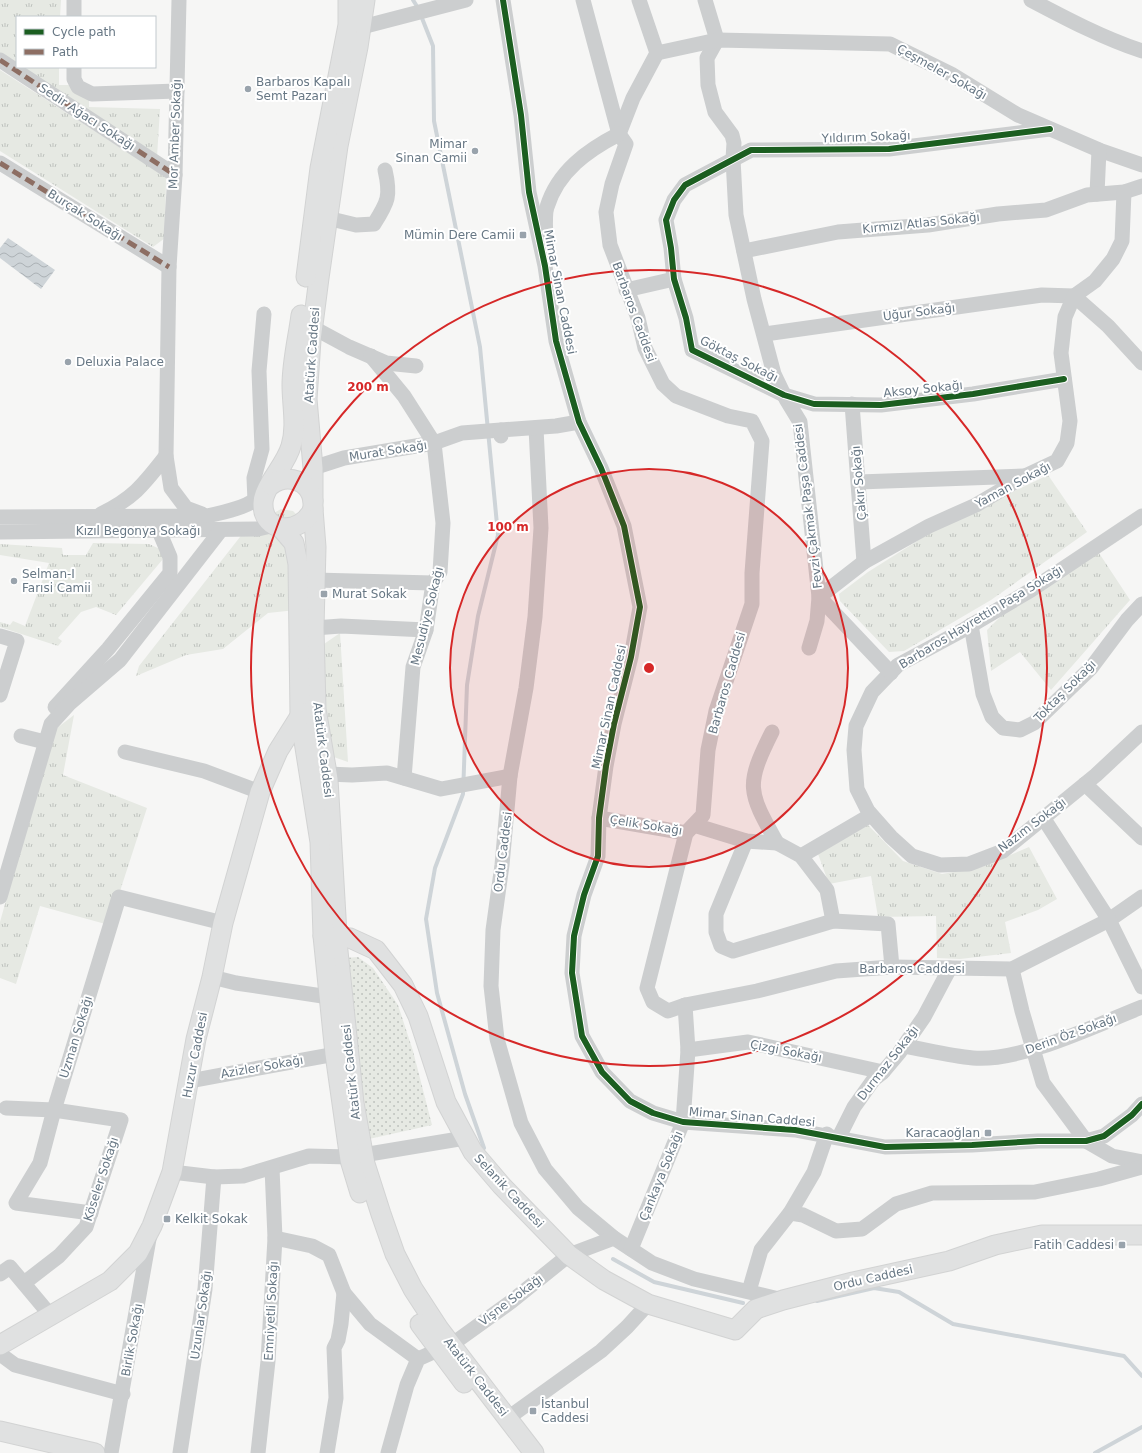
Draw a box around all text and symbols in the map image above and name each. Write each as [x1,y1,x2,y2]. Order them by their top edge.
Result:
legend [16,16,156,68]
text: Cycle path [52,25,116,39]
street label: Çeşmeler Sokağı [895,42,989,102]
text: Path [52,45,78,59]
place label: Barbaros Kapalı Semt Pazarı [256,75,350,103]
street label: Mor Amber Sokağı [166,79,184,189]
street label: Sedir Ağacı Sokağı [36,81,138,153]
marker: Barbaros Kapalı Semt Pazarı [243,84,253,94]
street label: Yıldırım Sokağı [820,128,911,146]
place label: Mimar Sinan Camii [396,137,467,165]
marker: Mimar Sinan Camii [470,146,480,156]
street label: Burçak Sokağı [45,186,125,244]
street label: Kırmızı Atlas Sokağı [862,210,980,236]
place label: Mümin Dere Camii [404,228,515,242]
street label: Mimar Sinan Caddesi [541,228,579,356]
marker: Mümin Dere Camii [518,230,528,240]
street label: Barbaros Caddesi [609,260,659,364]
street label: Uğur Sokağı [882,301,956,323]
street label: Atatürk Caddesi [302,307,322,403]
street label: Göktaş Sokağı [698,333,780,385]
place label: Deluxia Palace [76,355,164,369]
marker: Deluxia Palace [63,357,73,367]
street label: Aksoy Sokağı [883,378,963,400]
text: 200 m [347,380,389,394]
street label: Fevzi Çakmak Paşa Caddesi [791,423,825,589]
street label: Murat Sokağı [348,438,428,464]
street label: Çakır Sokağı [849,445,869,521]
street label: Yaman Sokağı [972,459,1053,511]
text: 100 m [487,520,529,534]
street label: Kızıl Begonya Sokağı [76,524,200,538]
street label: Barbaros Hayrettin Paşa Sokağı [896,562,1066,672]
street label: Mesudiye Sokağı [408,565,446,667]
place label: Selman-I Farısi Camii [22,567,91,595]
marker: Selman-I Farısi Camii [9,576,19,586]
place label: Murat Sokak [332,587,407,601]
marker: Murat Sokak [319,589,329,599]
street label: Barbaros Caddesi [706,630,748,736]
street label: Mimar Sinan Caddesi [589,644,629,770]
street label: Toktaş Sokağı [1030,657,1099,726]
centre of rings [642,661,656,675]
street label: Atatürk Caddesi [310,702,336,798]
street label: Nazım Sokağı [995,795,1069,855]
street label: Ordu Caddesi [491,811,515,893]
street label: Çelik Sokağı [609,812,683,838]
street label: Barbaros Caddesi [859,962,965,976]
street label: Uzman Sokağı [57,994,95,1080]
street label: Derin Öz Sokağı [1023,1009,1118,1057]
street label: Huzur Caddesi [180,1011,210,1099]
street label: Durmaz Sokağı [855,1023,921,1103]
street label: Atatürk Caddesi [339,1024,363,1120]
street label: Çizgi Sokağı [749,1037,823,1065]
street label: Azizler Sokağı [220,1053,304,1081]
street label: Mimar Sinan Caddesi [688,1105,816,1129]
place label: Karacaoğlan [905,1126,980,1140]
marker: Karacaoğlan [983,1128,993,1138]
street label: Çankaya Sokağı [637,1129,685,1223]
street label: Köseler Sokağı [81,1135,121,1223]
street label: Selanik Caddesi [471,1151,547,1231]
place label: Kelkit Sokak [175,1212,248,1226]
marker: Kelkit Sokak [162,1214,172,1224]
place label: Fatih Caddesi [1033,1238,1114,1252]
marker: Fatih Caddesi [1117,1240,1127,1250]
street label: Emniyetli Sokağı [261,1261,281,1361]
street label: Ordu Caddesi [832,1262,914,1294]
street label: Uzunlar Sokağı [188,1270,214,1360]
street label: Vişne Sokağı [476,1271,546,1329]
street label: Birlik Sokağı [119,1302,145,1378]
street label: Atatürk Caddesi [441,1335,511,1419]
place label: İstanbul Caddesi̇ [541,1396,589,1425]
marker: İstanbul Caddesi̇ [528,1406,538,1416]

